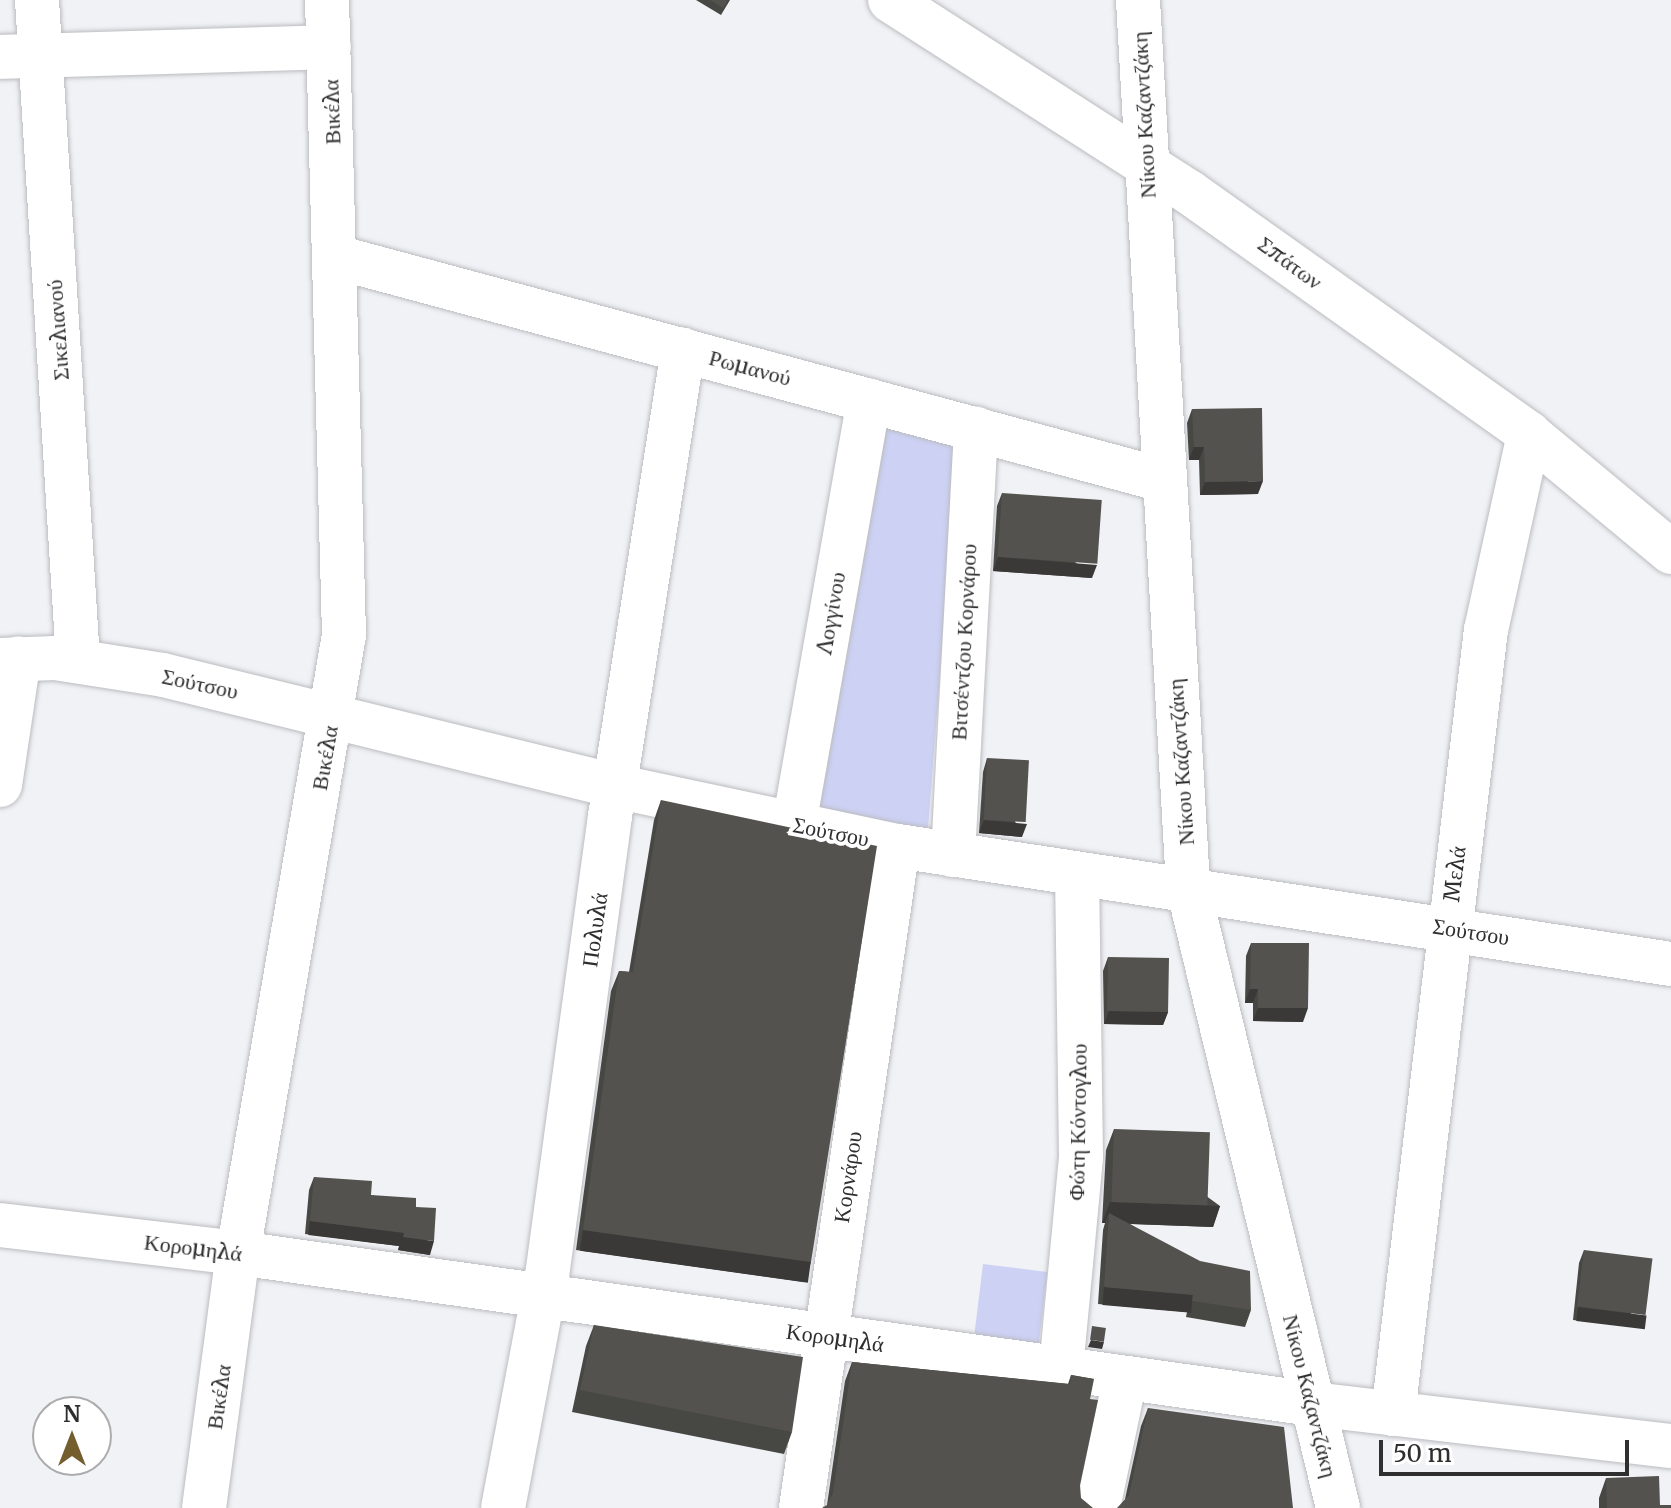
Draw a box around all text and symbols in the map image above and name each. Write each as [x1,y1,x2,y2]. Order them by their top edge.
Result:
street label: Νίκου Καζαντζάκη [1126,31,1162,199]
street label: Βικέλα [318,79,346,145]
street label: Σπάτων [1253,231,1327,295]
street label: Σικελιανού [41,279,75,381]
street label: Ρωμανού [706,344,794,392]
street label: Βιτσέντζου Κορνάρου [946,543,982,741]
street label: Λογγίνου [811,570,851,656]
street label: Σούτσου [159,663,241,705]
street label: Νίκου Καζαντζάκη [1162,678,1200,846]
street label: Βικέλα [306,724,344,792]
street label: Σούτσου [791,812,871,852]
street label: Μελά [1439,845,1471,903]
street label: Πολυλά [577,891,613,969]
street label: Σούτσου [1431,913,1511,951]
street label: Φώτη Κόντογλου [1063,1043,1093,1201]
street label: Κορνάρου [829,1130,867,1224]
street label: Κορομηλά [143,1229,243,1267]
street label: Νίκου Καζαντζάκη [1277,1312,1343,1480]
street label: Κορομηλά [784,1318,886,1358]
street label: Βικέλα [201,1363,237,1431]
north arrow [32,1396,112,1476]
text: N [63,1400,81,1428]
scale bar [1383,1424,1633,1474]
text: 50 m [1393,1438,1452,1469]

